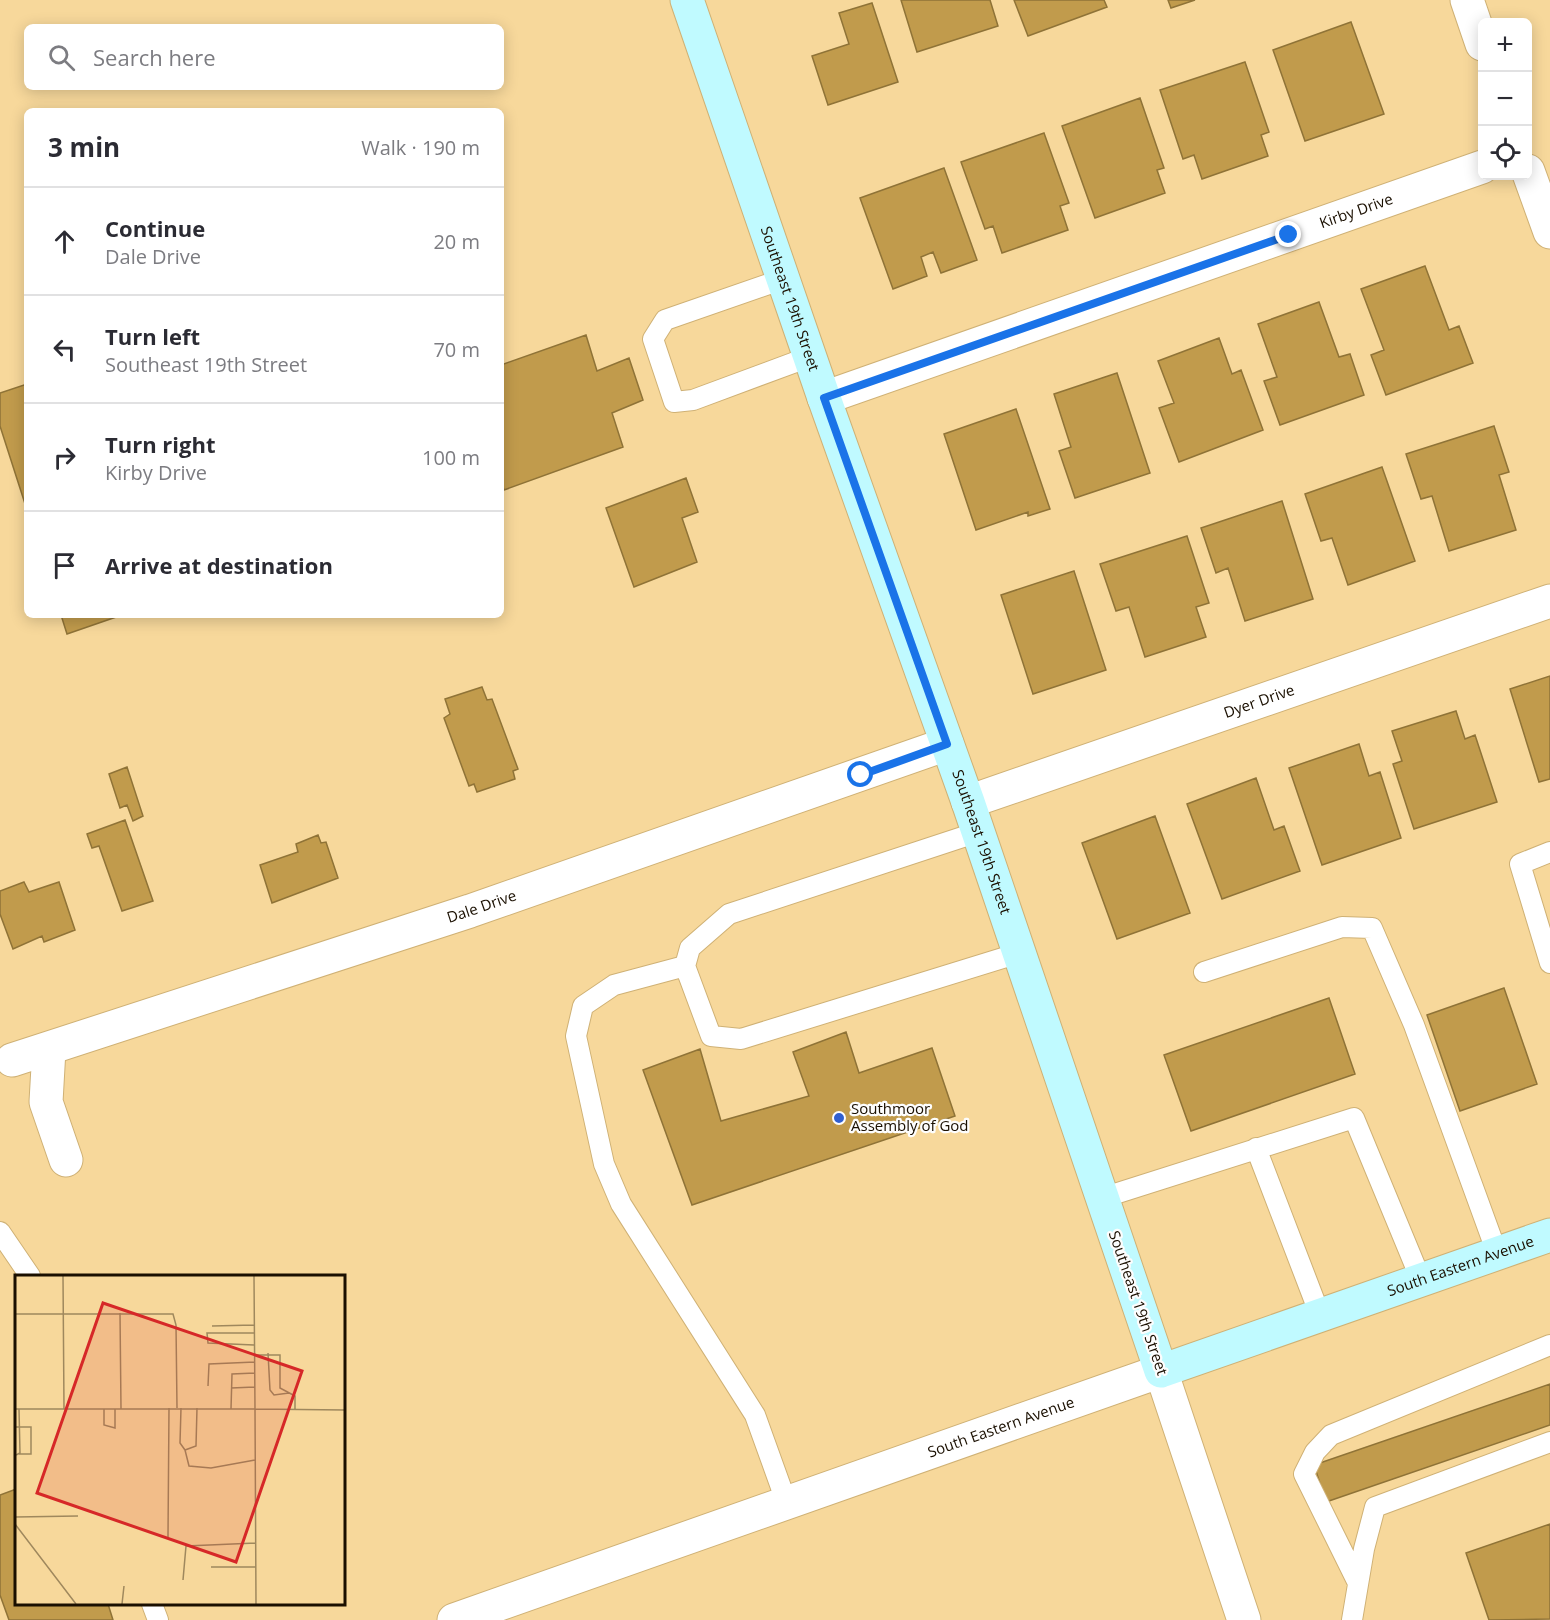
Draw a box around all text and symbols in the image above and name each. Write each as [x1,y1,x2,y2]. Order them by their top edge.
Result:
map controls [1478,18,1532,180]
button: + [1478,18,1532,72]
search box [24,24,504,90]
icon: search [45,41,78,74]
text: Search here [93,42,216,72]
button: − [1478,72,1532,126]
button: locate [1478,126,1532,180]
text: 3 min [48,129,120,165]
text: Walk · 190 m [361,134,480,161]
street label: Kirby Drive [1316,188,1395,232]
text: Continue [105,213,205,243]
route end [1275,221,1301,247]
street label: Southeast 19th Street [757,223,825,374]
icon: ahead [48,225,81,258]
text: 20 m [433,228,480,255]
text: Dale Drive [105,243,201,270]
text: Turn left [105,321,200,351]
icon: left [48,333,81,366]
text: 70 m [433,336,480,363]
text: Southeast 19th Street [105,351,307,378]
text: Turn right [105,429,216,459]
icon: right [48,441,81,474]
text: 100 m [422,444,480,471]
text: Kirby Drive [105,459,207,486]
icon: arrive [48,549,81,582]
text: Arrive at destination [105,550,333,580]
street label: Dyer Drive [1221,679,1297,722]
route start [847,761,873,787]
street label: Southeast 19th Street [948,767,1016,917]
street label: Dale Drive [444,885,519,927]
place label: Southmoor Assembly of God [851,1098,969,1135]
marker: Southmoor Assembly of God [832,1111,846,1125]
street label: Southeast 19th Street [1105,1228,1173,1378]
street label: South Eastern Avenue [1384,1230,1536,1300]
inset map [15,1275,345,1605]
street label: South Eastern Avenue [925,1391,1077,1461]

